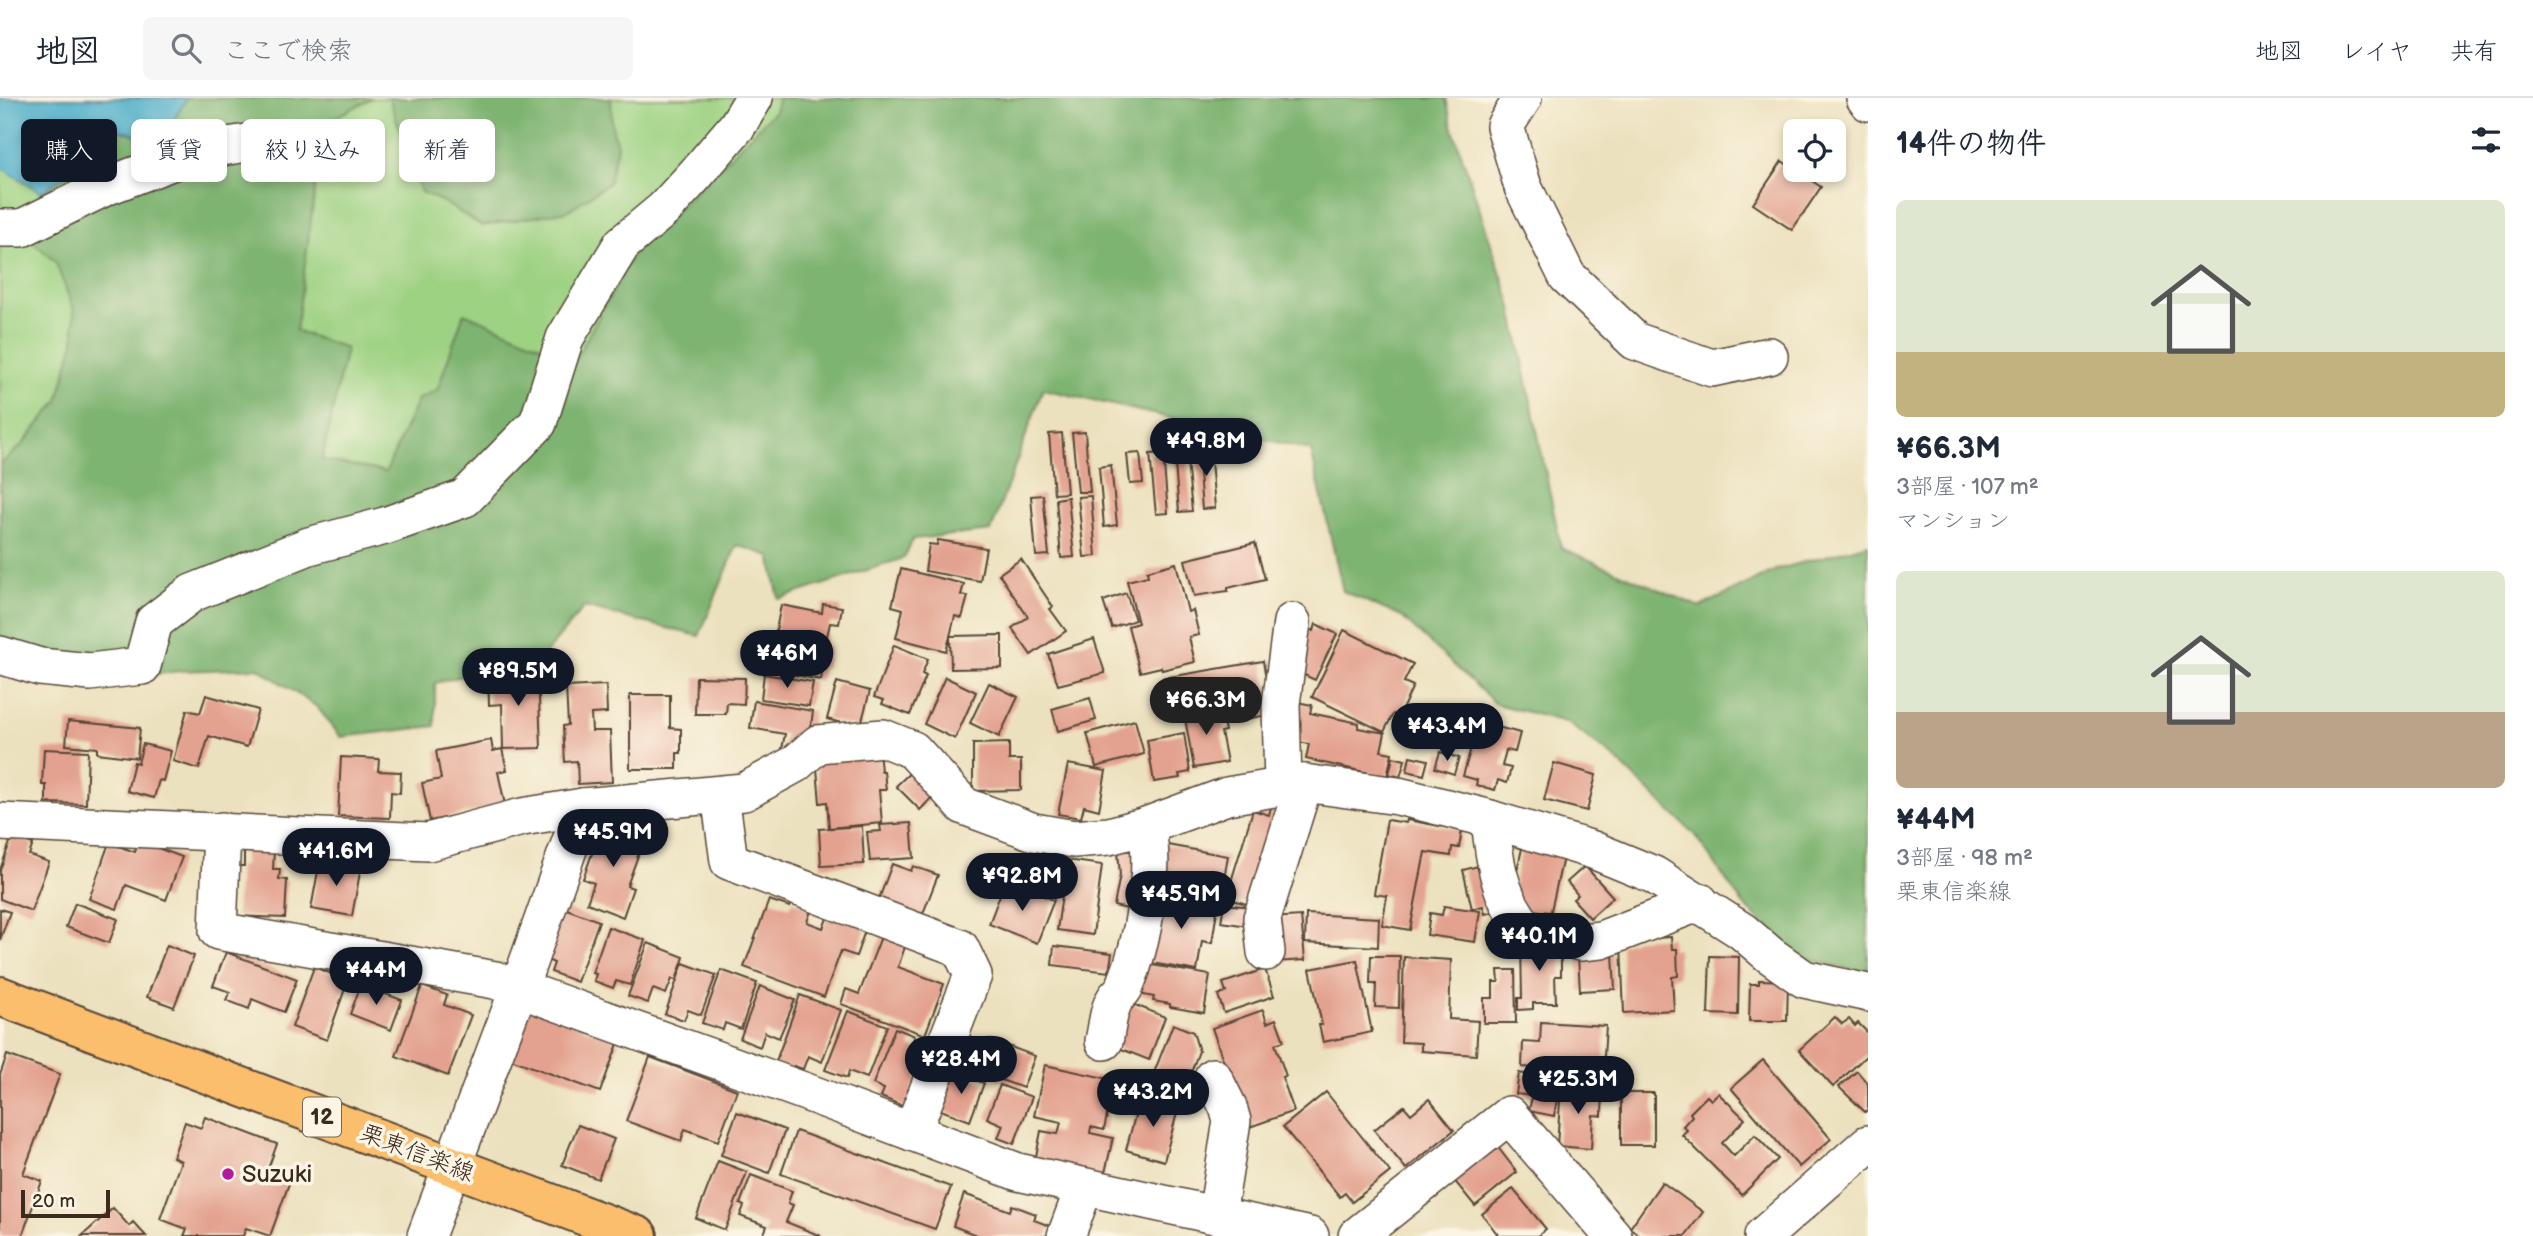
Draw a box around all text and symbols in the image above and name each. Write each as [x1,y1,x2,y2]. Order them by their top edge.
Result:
search box [143,17,633,80]
icon: search [167,29,205,67]
text: 地図 [35,32,101,72]
text: ここで検索 [223,36,353,67]
text: 地図 [2255,37,2303,66]
text: レイヤ [2341,37,2412,66]
text: 共有 [2450,37,2498,66]
chip: 購入 [21,119,117,182]
chip: 賃貸 [131,119,227,182]
chip: 絞り込み [241,119,385,182]
chip: 新着 [399,119,495,182]
map controls [1783,119,1846,182]
button: locate [1783,119,1846,182]
icon: filters [2467,121,2505,159]
text: 14件の物件 [1896,126,2046,162]
icon: home [2138,246,2264,372]
pin: ¥49.8M [1149,418,1263,478]
text: ¥49.8M [1166,427,1246,455]
text: ¥66.3M [1896,431,2001,467]
text: 3部屋 · 107 m² [1896,473,2039,501]
text: マンション [1896,507,2010,535]
icon: home [2138,617,2264,743]
pin: ¥46M [746,630,828,690]
text: ¥46M [756,639,818,667]
pin: ¥89.5M [461,648,575,708]
text: ¥89.5M [478,657,558,685]
pin: ¥66.3M [1149,678,1263,737]
text: ¥66.3M [1166,686,1246,714]
pin: ¥43.4M [1390,704,1504,763]
text: ¥43.4M [1407,712,1487,740]
text: ¥44M [1896,802,1976,838]
pin: ¥45.9M [556,810,670,869]
text: ¥45.9M [573,818,653,846]
pin: ¥41.6M [279,828,393,888]
text: ¥41.6M [298,837,374,865]
text: 3部屋 · 98 m² [1896,844,2033,872]
pin: ¥92.8M [965,854,1079,913]
text: ¥92.8M [982,862,1062,890]
pin: ¥45.9M [1124,872,1238,931]
text: 栗東信楽線 [1896,878,2011,906]
text: ¥45.9M [1141,880,1221,908]
pin: ¥40.1M [1482,914,1596,973]
text: ¥40.1M [1501,922,1577,950]
pin: ¥44M [335,948,417,1007]
text: ¥44M [345,956,407,984]
pin: ¥28.4M [904,1037,1018,1096]
text: ¥28.4M [921,1045,1001,1073]
pin: ¥25.3M [1521,1056,1635,1116]
text: ¥25.3M [1538,1065,1618,1093]
pin: ¥43.2M [1096,1070,1210,1129]
text: ¥43.2M [1113,1078,1193,1106]
road number: 12 [303,1098,341,1136]
street label: 栗東信楽線 [356,1118,478,1188]
place label: Suzuki [242,1160,312,1189]
marker: Suzuki [220,1166,236,1182]
scale bar [21,1187,110,1219]
text: 20 m [32,1190,75,1213]

